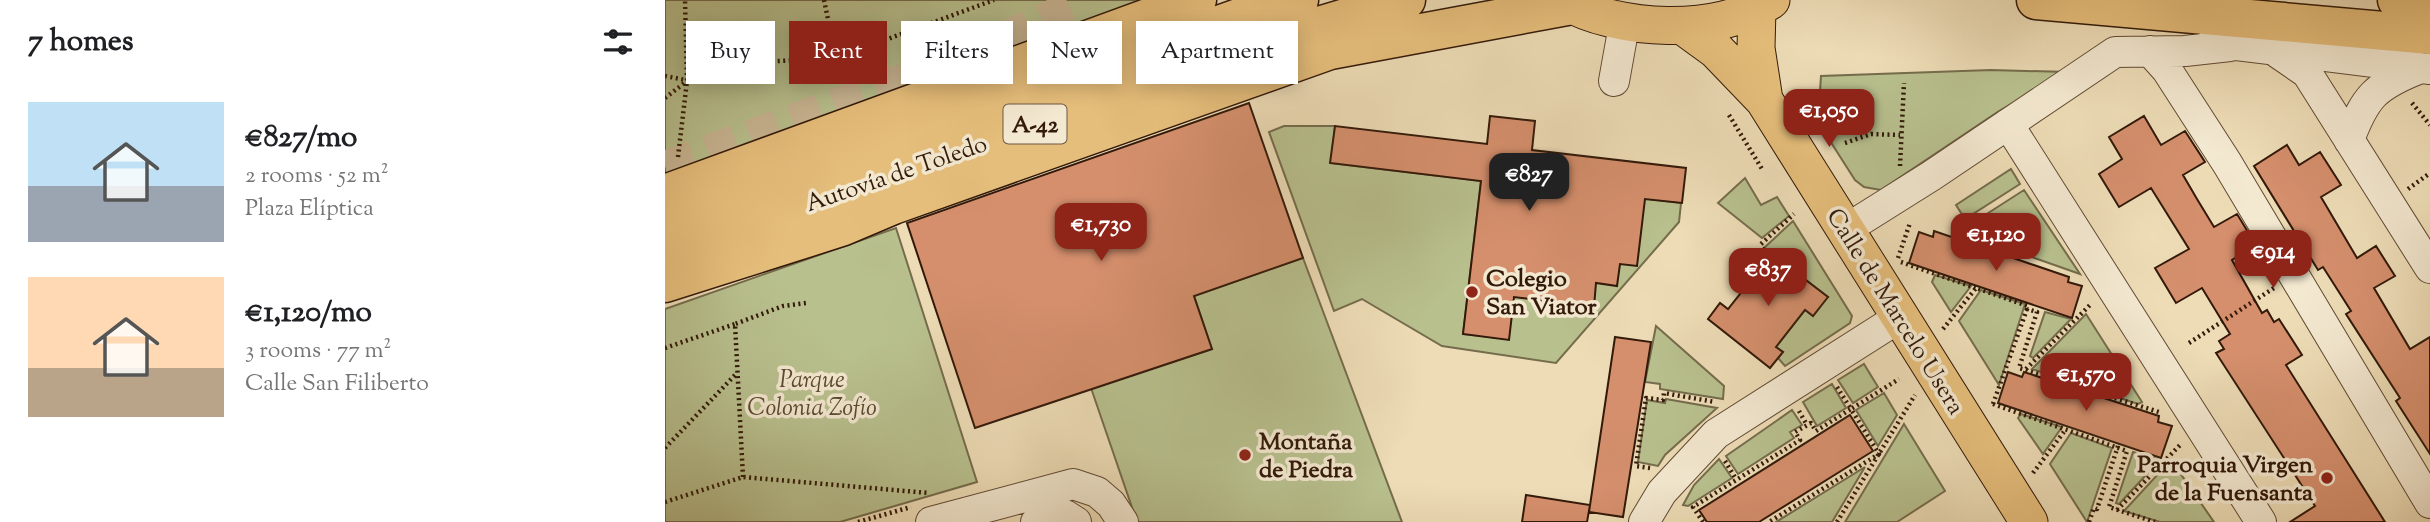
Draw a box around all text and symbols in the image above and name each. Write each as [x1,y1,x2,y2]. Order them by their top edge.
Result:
text: 7 homes [28,21,133,64]
chip: Buy [686,21,775,84]
chip: Rent [789,21,887,84]
chip: Filters [901,21,1013,84]
chip: New [1027,21,1122,84]
chip: Apartment [1136,21,1298,84]
icon: filters [599,23,637,61]
pin: €1,050 [1772,90,1886,149]
text: €1,050 [1799,95,1859,128]
road number: A-42 [1003,105,1067,144]
text: €827/mo [245,117,357,160]
street label: Autovía de Toledo [801,128,992,222]
icon: home [84,130,168,214]
pin: €827 [1488,154,1570,213]
text: €827 [1505,159,1553,192]
text: 2 rooms · 52 m² [245,160,388,193]
text: Plaza Elíptica [245,193,374,226]
street label: Calle de Marcelo Usera [1817,202,1972,422]
pin: €1,730 [1044,204,1158,263]
text: €1,730 [1071,209,1131,242]
pin: €1,120 [1939,214,2053,273]
text: €1,120 [1967,219,2025,252]
pin: €914 [2232,230,2314,290]
text: €914 [2251,236,2295,269]
pin: €837 [1727,248,1809,308]
text: €837 [1745,254,1791,287]
place label: Colegio San Viator [1486,263,1598,325]
marker: Colegio San Viator [1464,284,1480,300]
text: €1,120/mo [245,292,372,335]
icon: home [84,305,168,389]
text: 3 rooms · 77 m² [245,335,391,368]
pin: €1,570 [2029,354,2143,413]
text: €1,570 [2056,359,2116,392]
park label: Parque Colonia Zofío [747,364,877,426]
text: Calle San Filiberto [245,368,429,401]
place label: Montaña de Piedra [1259,426,1354,488]
marker: Montaña de Piedra [1237,447,1253,463]
place label: Parroquia Virgen de la Fuensanta [2137,449,2314,511]
marker: Parroquia Virgen de la Fuensanta [2319,470,2335,486]

